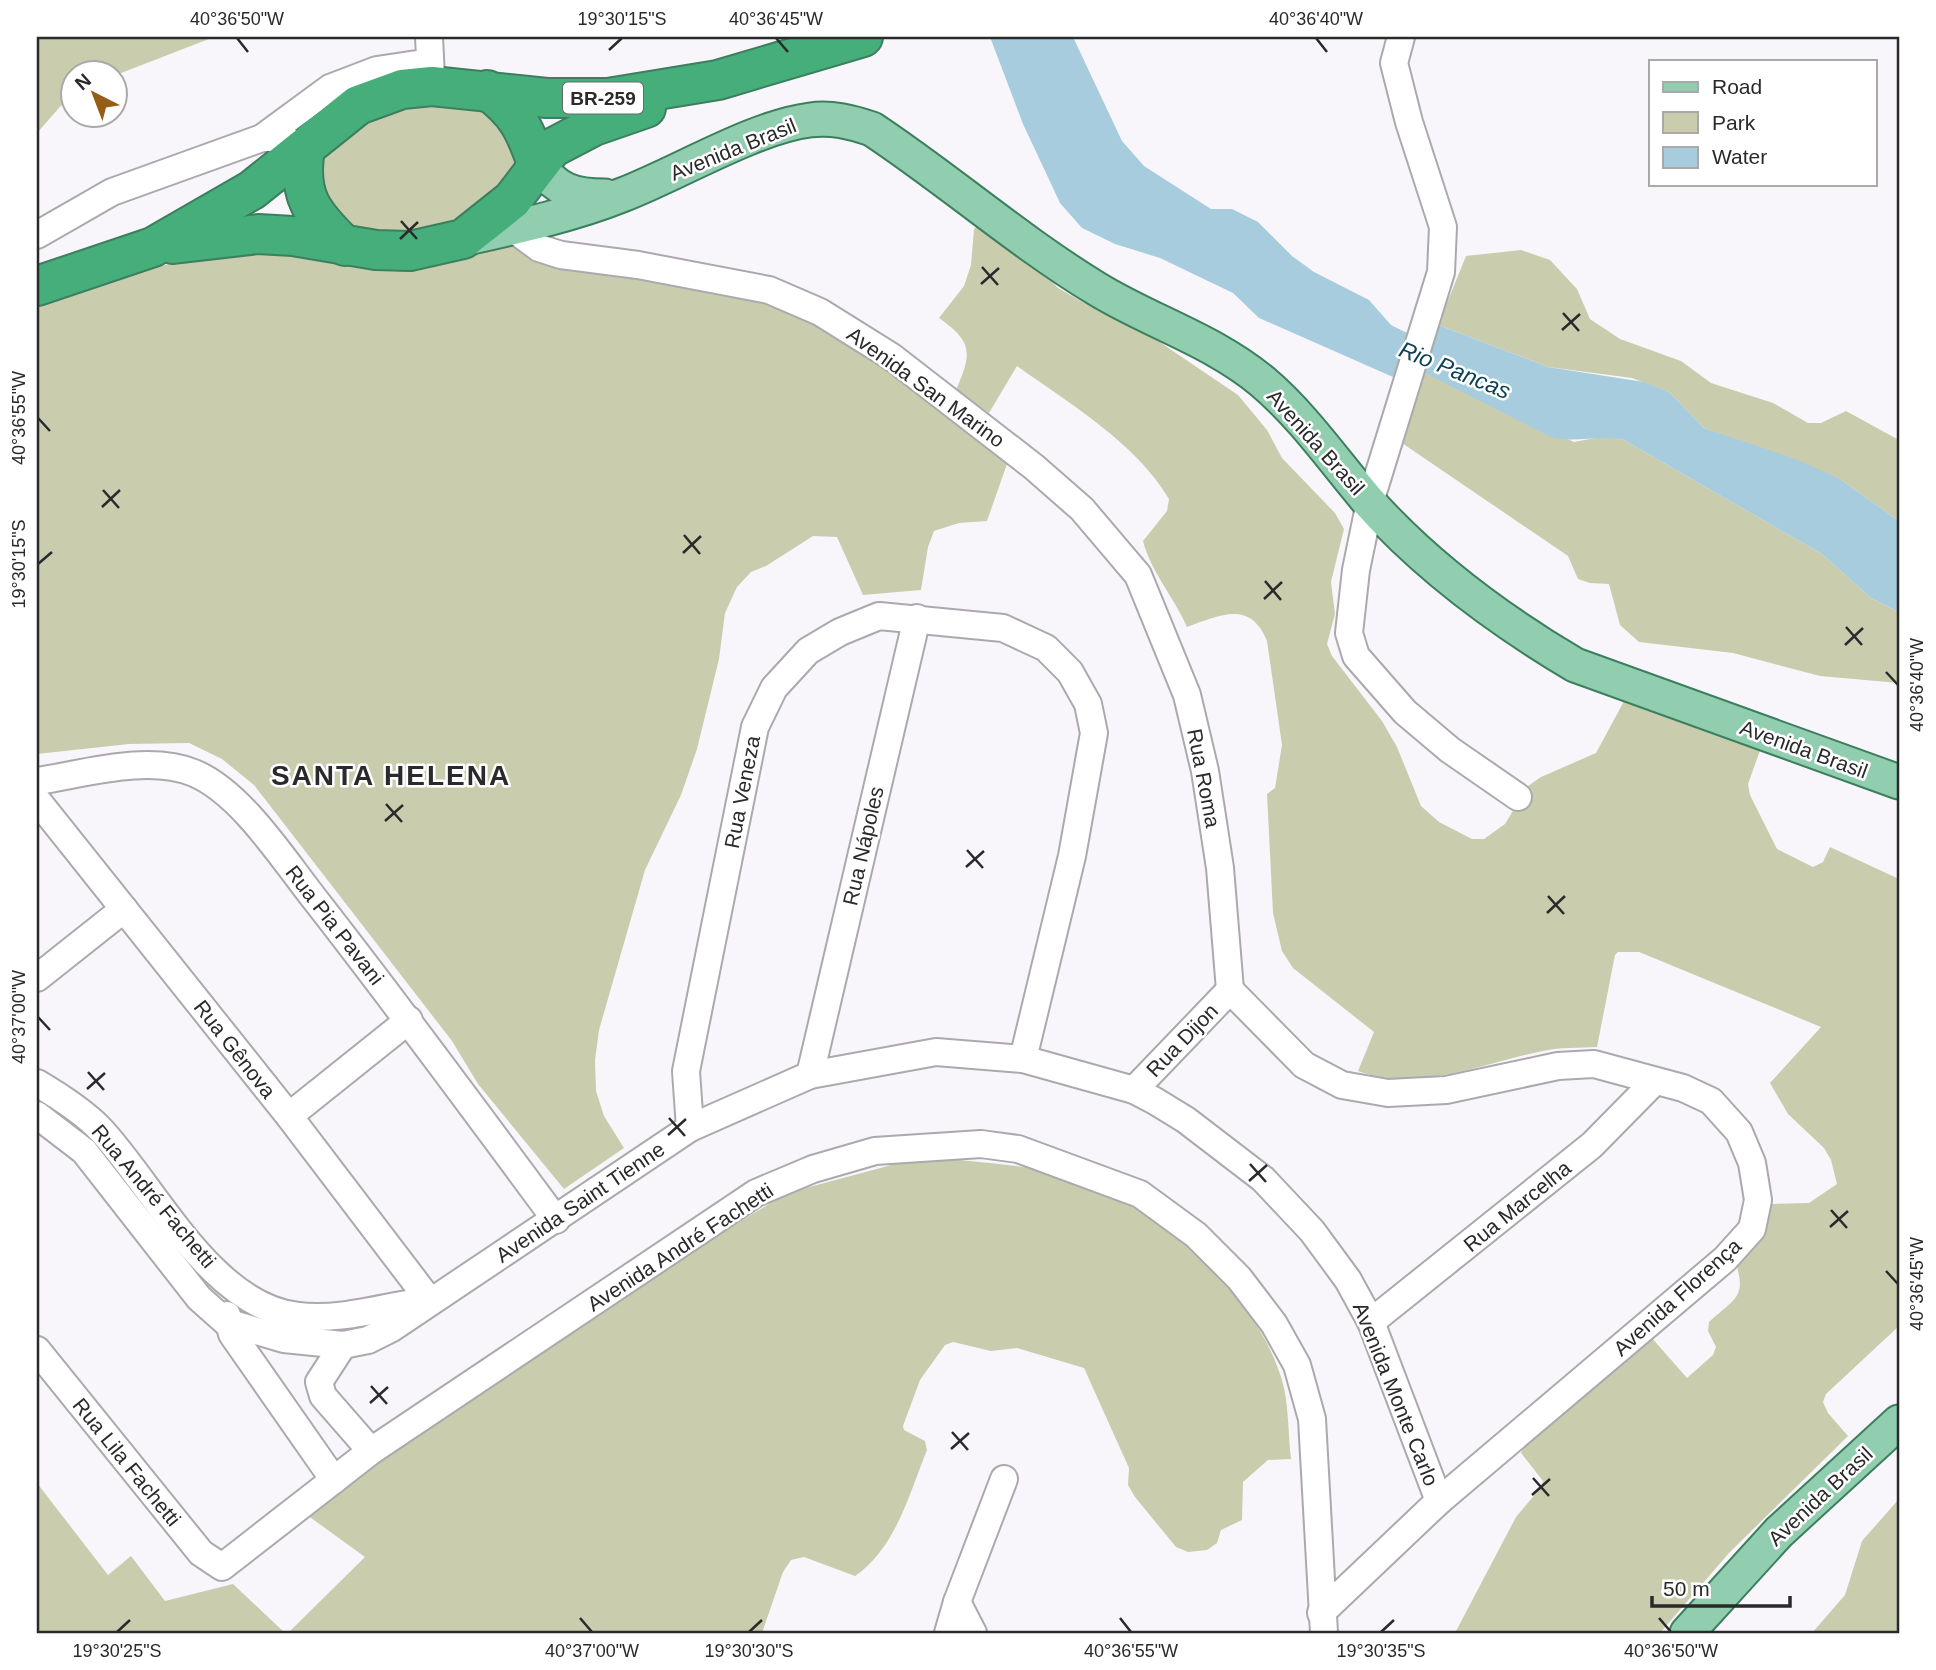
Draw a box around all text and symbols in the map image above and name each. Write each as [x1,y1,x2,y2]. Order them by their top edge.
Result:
text: 40°36'50"W [190,9,284,29]
text: 19°30'15"S [577,9,667,29]
text: 40°36'45"W [729,9,823,29]
text: 40°36'40"W [1269,9,1363,29]
north arrow [60,60,130,130]
legend [1649,60,1876,186]
text: N [71,69,95,94]
text: Road [1712,75,1762,98]
road number: BR-259 [563,82,643,114]
text: Park [1712,111,1756,134]
street label: Avenida Brasil [667,113,799,185]
text: Water [1712,145,1767,168]
street label: Avenida San Marino [843,322,1009,452]
water label: Rio Pancas [1396,336,1515,404]
text: 40°36'55"W [9,371,29,465]
street label: Avenida Brasil [1263,385,1369,499]
text: 19°30'15"S [9,519,29,609]
text: 40°36'40"W [1907,638,1927,732]
street label: Avenida Brasil [1737,715,1871,783]
street label: Rua Roma [1183,727,1225,830]
street label: Rua Veneza [720,733,764,850]
district label: SANTA HELENA [271,760,511,791]
street label: Rua Nápoles [838,784,888,908]
street label: Rua Pia Pavani [281,861,389,989]
text: 40°37'00"W [9,970,29,1064]
street label: Rua Gênova [190,995,281,1103]
street label: Rua Dijon [1142,999,1222,1081]
street label: Rua André Fachetti [87,1120,221,1272]
street label: Avenida Saint Tienne [491,1137,669,1267]
street label: Rua Marcelha [1459,1156,1575,1256]
street label: Avenida André Fachetti [583,1178,777,1316]
street label: Avenida Florença [1609,1234,1746,1360]
text: 40°36'45"W [1907,1237,1927,1331]
street label: Avenida Monte Carlo [1349,1299,1443,1489]
street label: Rua Lila Fachetti [68,1394,186,1530]
street label: Avenida Brasil [1763,1442,1877,1550]
scale bar [1652,1565,1791,1609]
text: 50 m [1663,1577,1710,1600]
text: 19°30'25"S [72,1641,162,1661]
text: 40°37'00"W [545,1641,639,1661]
text: 19°30'30"S [704,1641,794,1661]
text: 40°36'55"W [1084,1641,1178,1661]
text: 19°30'35"S [1336,1641,1426,1661]
text: 40°36'50"W [1624,1641,1718,1661]

